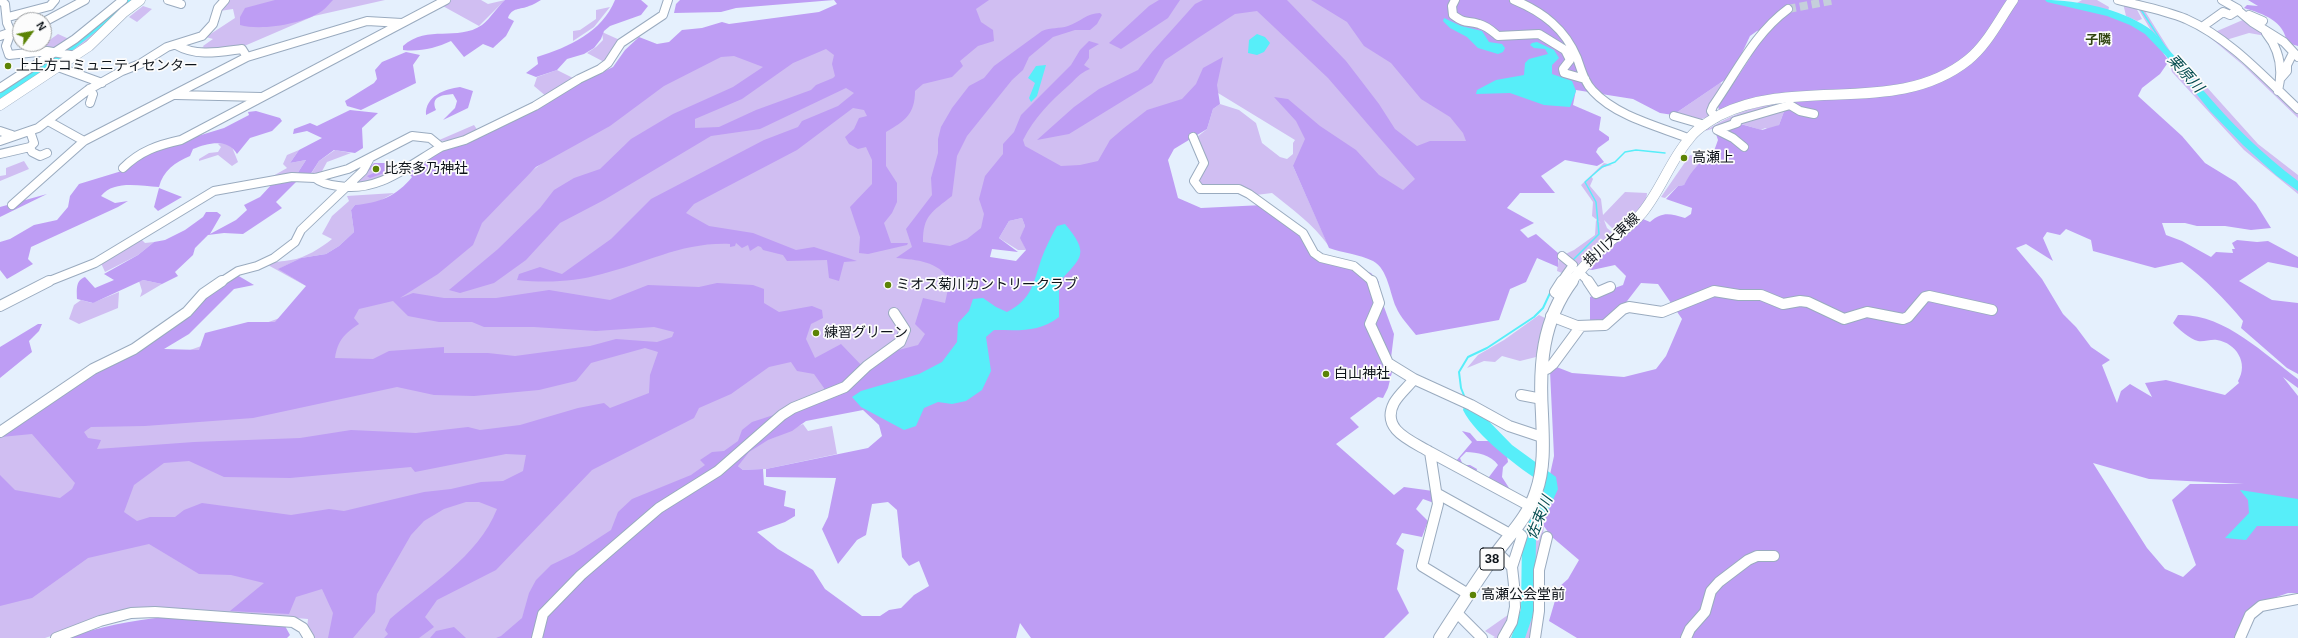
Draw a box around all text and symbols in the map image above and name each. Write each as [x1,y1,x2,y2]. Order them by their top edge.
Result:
north arrow [12,12,52,52]
text: N [34,20,49,33]
district label: 子隣 [2085,32,2111,48]
water label: 栗原川 [2163,51,2207,97]
place label: 上土方コミュニティセンター [16,58,198,74]
marker: 上土方コミュニティセンター [3,61,13,71]
place label: 高瀬上 [1692,150,1734,166]
marker: 高瀬上 [1679,153,1689,163]
place label: 比奈多乃神社 [384,161,468,177]
marker: 比奈多乃神社 [371,164,381,174]
street label: 掛川大東線 [1581,210,1643,270]
place label: ミオス菊川カントリークラブ [896,277,1078,293]
marker: ミオス菊川カントリークラブ [883,280,893,290]
place label: 練習グリーン [824,325,908,341]
marker: 練習グリーン [811,328,821,338]
place label: 白山神社 [1334,366,1390,382]
marker: 白山神社 [1321,369,1331,379]
water label: 佐束川 [1523,494,1557,542]
road number: 38 [1480,548,1504,570]
place label: 高瀬公会堂前 [1481,587,1565,603]
marker: 高瀬公会堂前 [1468,590,1478,600]

